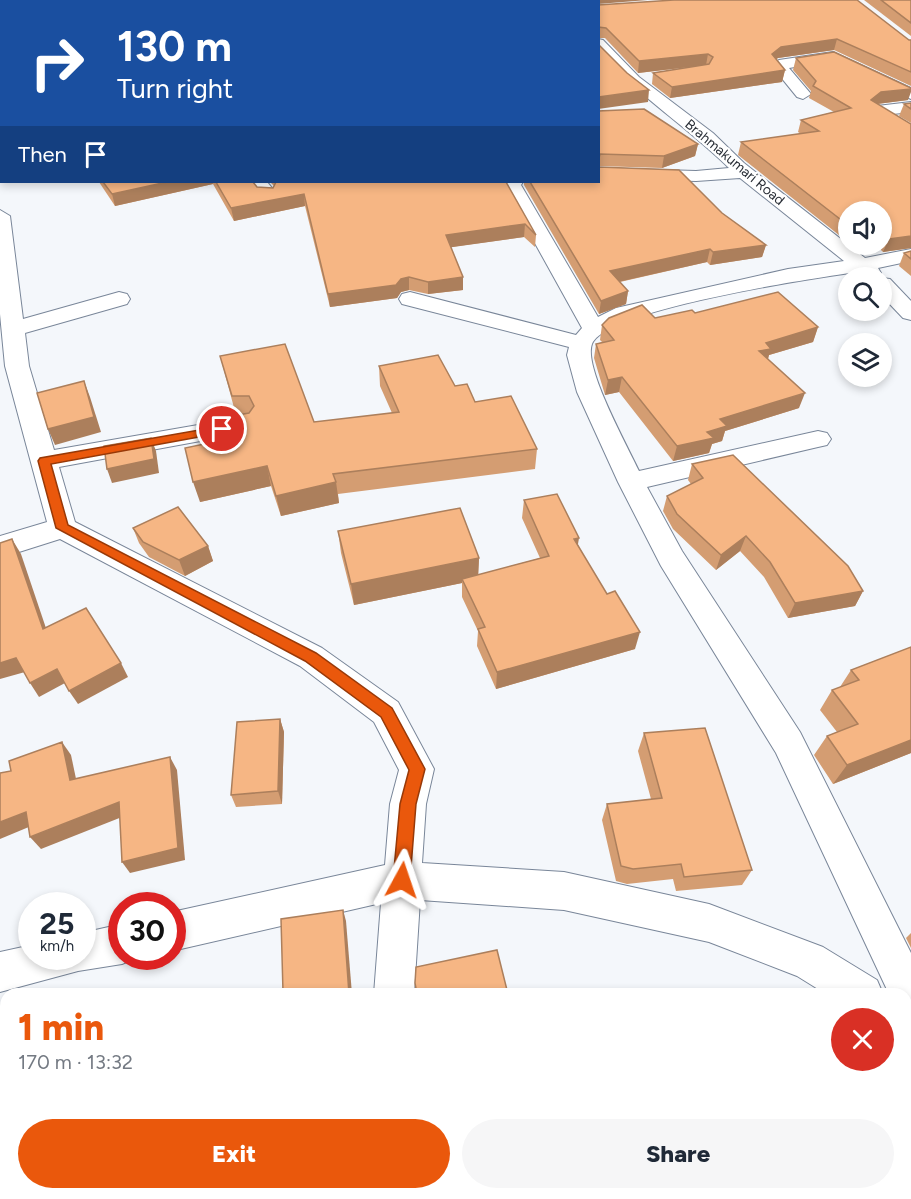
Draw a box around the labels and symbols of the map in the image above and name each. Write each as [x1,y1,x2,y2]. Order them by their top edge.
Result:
street label: Brahmakumari Road [681,116,788,209]
pin [196,403,247,454]
position arrow [370,848,434,912]
speed limit sign: 30 [108,892,186,970]

